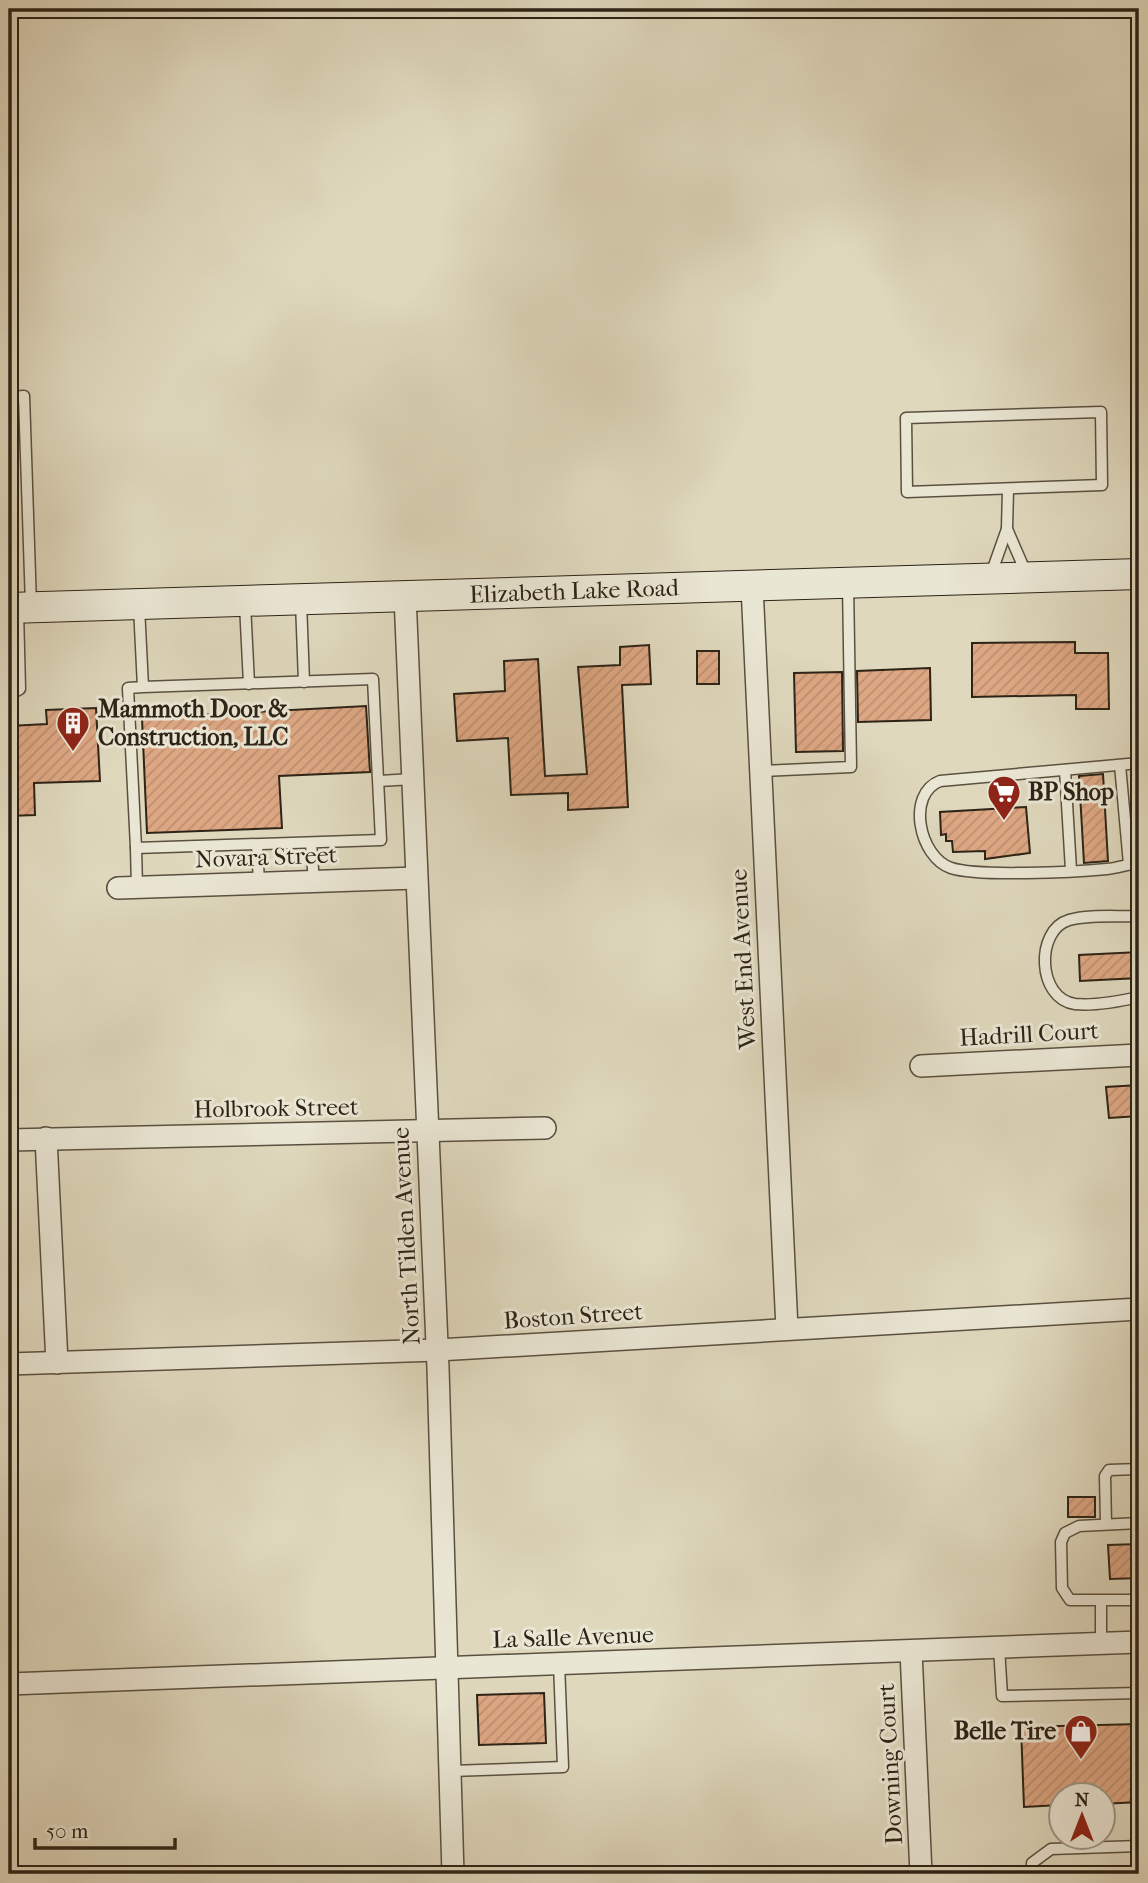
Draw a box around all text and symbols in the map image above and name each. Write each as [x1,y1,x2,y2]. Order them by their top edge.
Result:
street label: Elizabeth Lake Road [469,573,680,609]
place label: Mammoth Door & Construction, LLC [98,695,288,751]
building icon: Mammoth Door & Construction, LLC [54,704,92,753]
supermarket icon: BP Shop [985,773,1023,822]
place label: BP Shop [1028,778,1114,806]
street label: Novara Street [194,841,338,873]
street label: West End Avenue [724,868,762,1051]
street label: Hadrill Court [959,1016,1100,1052]
street label: Holbrook Street [193,1093,359,1123]
street label: North Tilden Avenue [386,1126,426,1346]
street label: Boston Street [502,1297,644,1335]
street label: La Salle Avenue [492,1620,654,1654]
street label: Downing Court [872,1682,908,1845]
shop icon: Belle Tire [1062,1712,1100,1761]
place label: Belle Tire [954,1717,1056,1745]
north arrow [1046,1782,1116,1852]
text: N [1075,1789,1090,1811]
scale bar [35,1806,175,1850]
text: 50 m [46,1819,89,1843]

